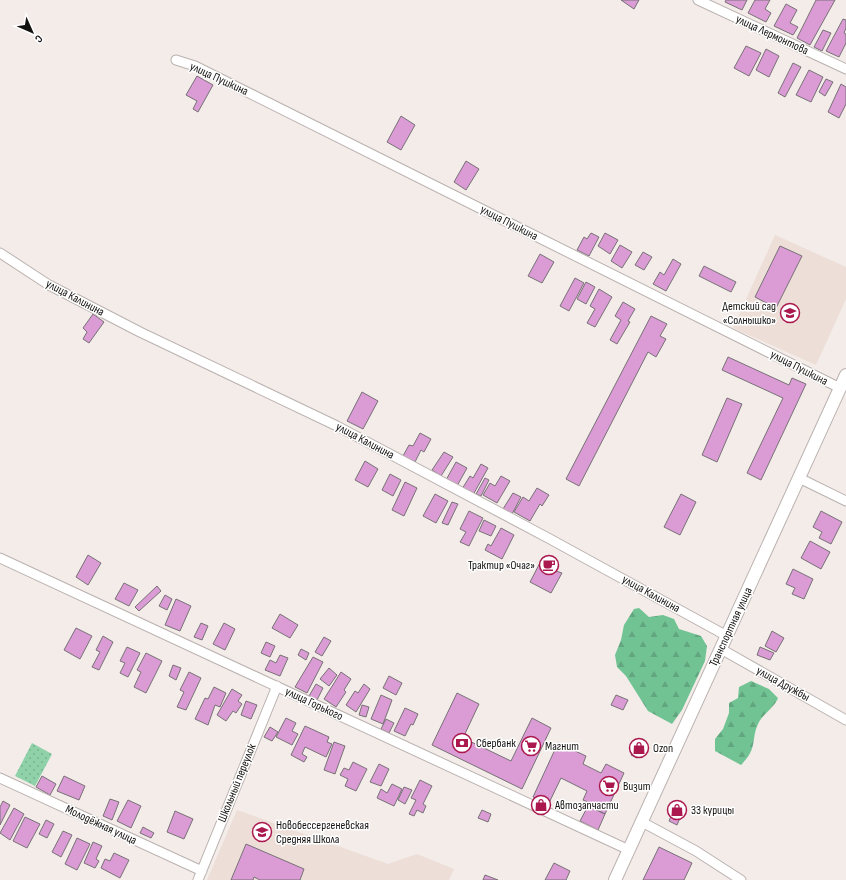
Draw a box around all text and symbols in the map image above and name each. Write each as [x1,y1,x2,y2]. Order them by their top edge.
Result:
north arrow [12,12,52,52]
street label: улица Лермонтова [733,12,811,59]
text: С [32,32,45,46]
street label: улица Пушкина [187,59,251,99]
street label: улица Пушкина [478,202,541,244]
street label: улица Калинина [43,276,107,320]
place label: Детский сад «Солнышко» [722,299,776,328]
school or university icon: Детский сад «Солнышко» [779,302,801,324]
street label: улица Пушкина [768,347,831,389]
street label: улица Калинина [333,419,397,463]
cafe icon: Трактир «Очаг» [538,554,560,576]
place label: Трактир «Очаг» [468,558,535,573]
street label: улица Калинина [619,572,683,616]
street label: Транспортная улица [706,585,756,669]
street label: улица Дружбы [754,663,813,705]
street label: улица Горького [283,684,345,724]
bank icon: Сбербанк [451,732,473,754]
supermarket icon: Магнит [520,735,542,757]
place label: Сбербанк [476,736,516,751]
shop icon: Ozon [628,737,650,759]
place label: Магнит [545,739,579,754]
street label: Школьный переулок [214,741,260,824]
place label: Ozon [653,741,673,756]
supermarket icon: Визит [598,775,620,797]
place label: Визит [623,779,651,794]
shop icon: Автозапчасти [530,794,552,816]
place label: Автозапчасти [554,798,619,813]
shop icon: 33 курицы [666,799,688,821]
street label: Молодёжная улица [63,802,140,848]
place label: 33 курицы [691,803,734,818]
place label: Новобессергеневская Средняя Школа [276,818,369,847]
school or university icon: Новобессергеневская Средняя Школа [251,821,273,843]

